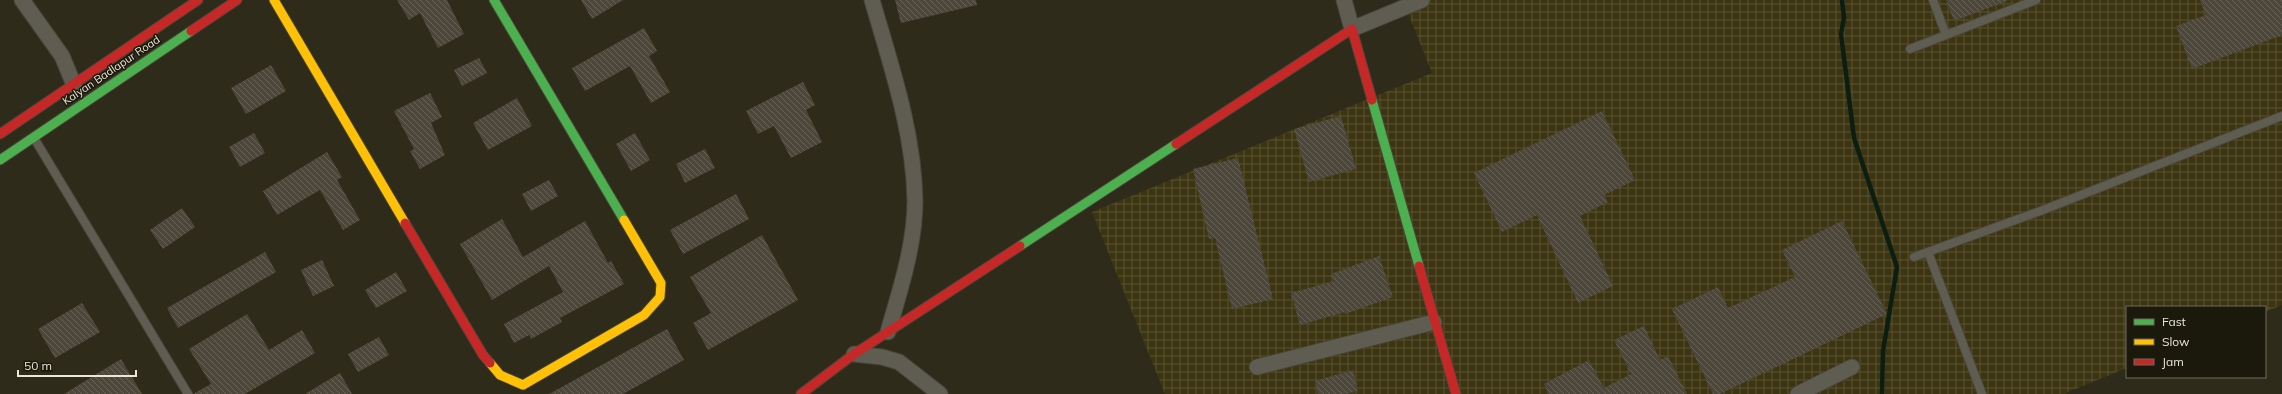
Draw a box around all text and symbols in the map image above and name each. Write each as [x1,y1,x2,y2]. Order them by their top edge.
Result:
street label: Kalyan Badlapur Road [60,32,162,108]
legend [2126,306,2266,378]
text: Fast [2162,314,2186,329]
text: Slow [2162,334,2190,349]
scale bar [18,352,136,378]
text: Jam [2162,354,2184,369]
text: 50 m [24,358,52,373]

